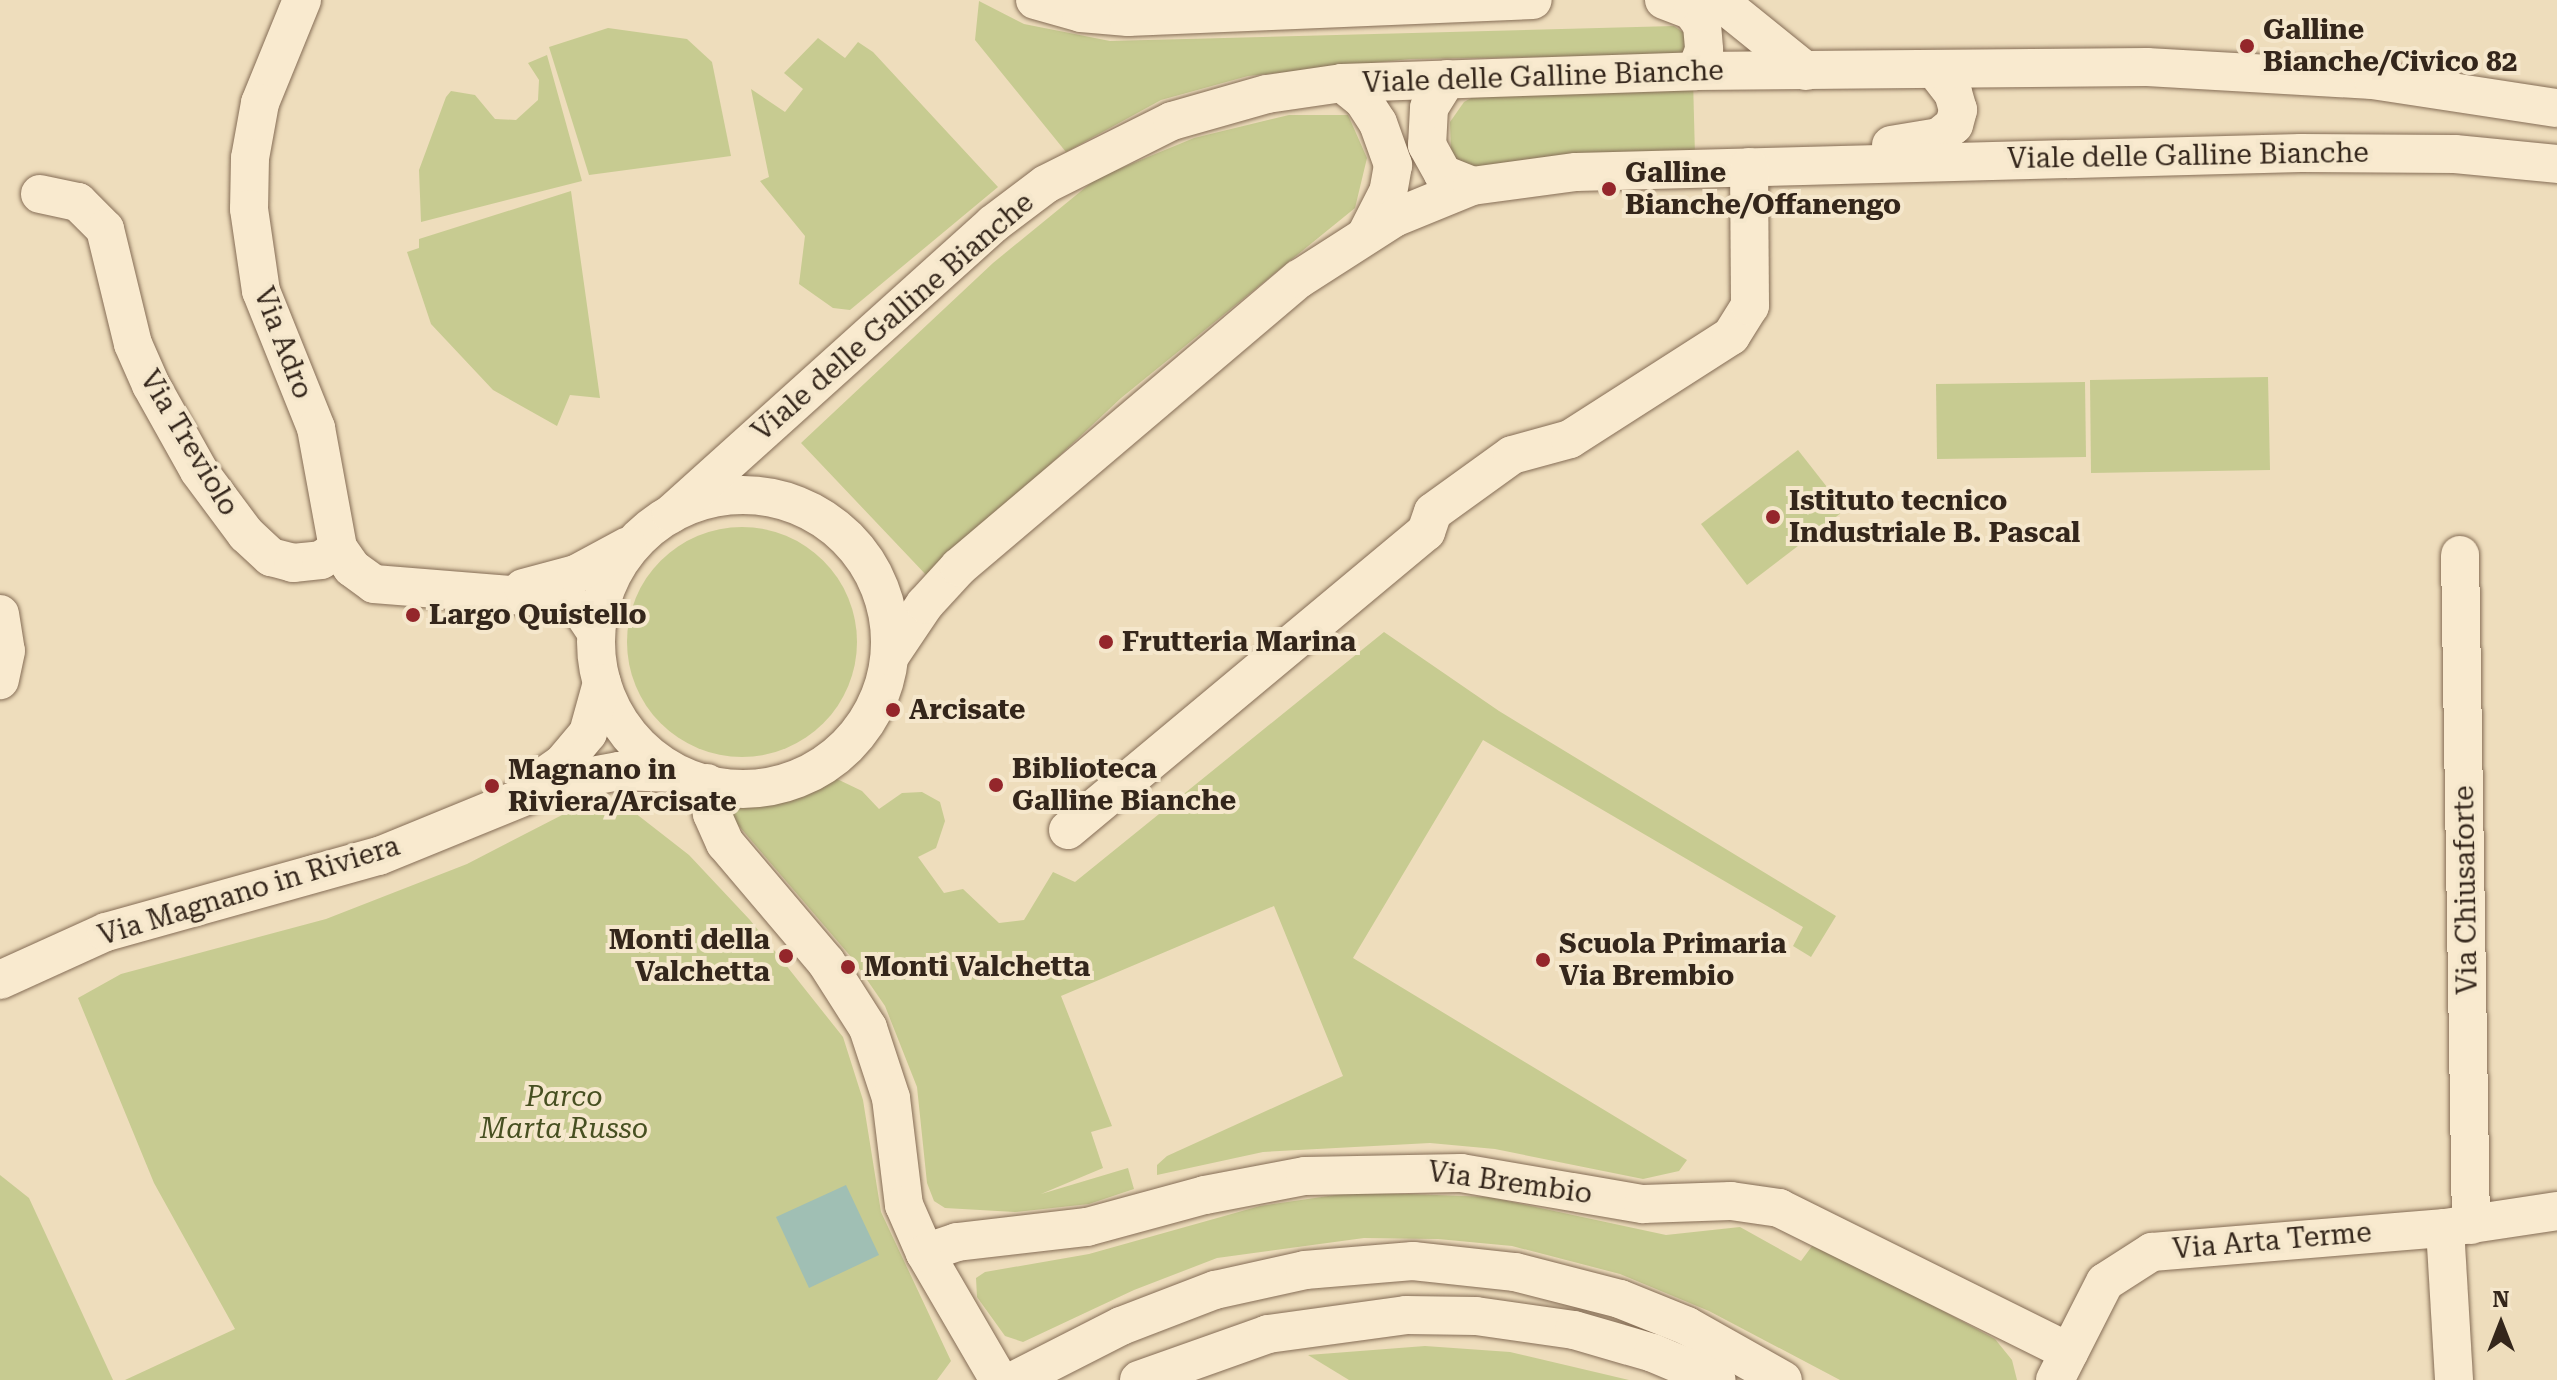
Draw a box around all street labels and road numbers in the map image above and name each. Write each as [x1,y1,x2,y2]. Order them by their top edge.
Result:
street label: Viale delle Galline Bianche [1362,54,1724,100]
street label: Viale delle Galline Bianche [2007,136,2369,176]
street label: Viale delle Galline Bianche [745,186,1041,448]
street label: Via Adro [246,283,320,403]
street label: Via Treviolo [132,364,246,522]
street label: Via Chiusaforte [2447,785,2485,995]
street label: Via Magnano in Riviera [94,829,404,953]
street label: Via Brembio [1426,1155,1594,1211]
street label: Via Arta Terme [2171,1216,2373,1266]

